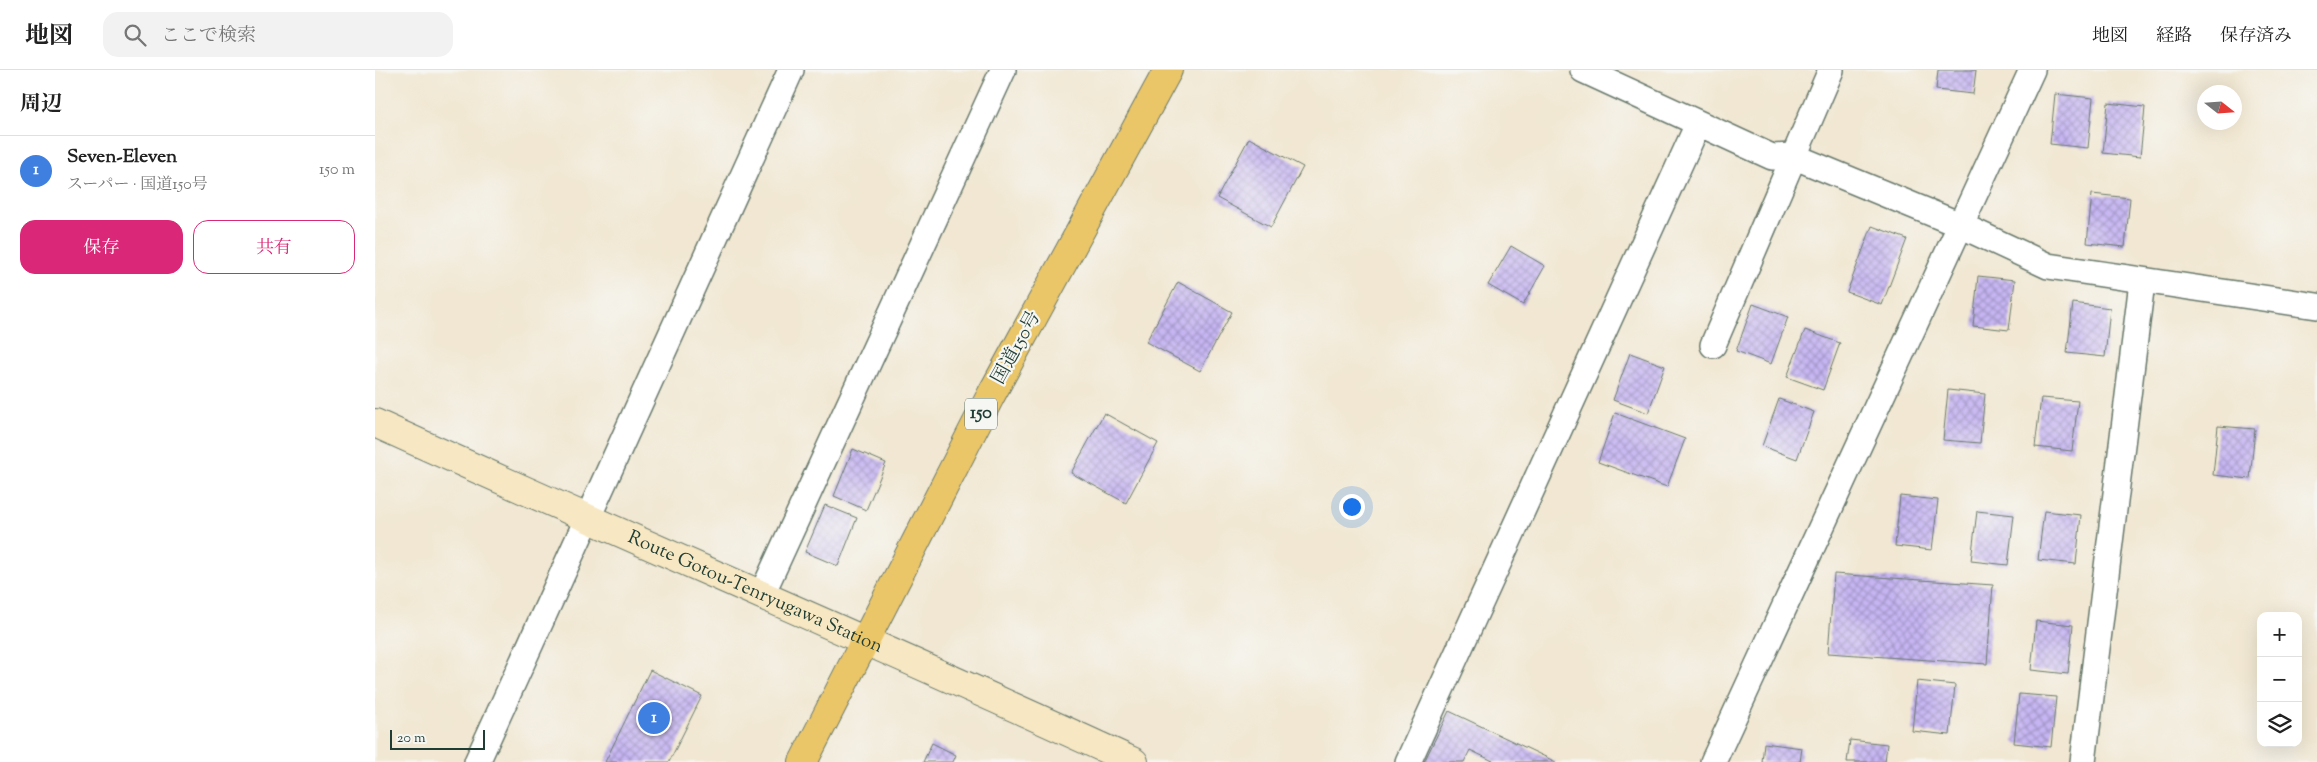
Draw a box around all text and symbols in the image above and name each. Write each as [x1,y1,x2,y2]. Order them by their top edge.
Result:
search box [103,12,453,57]
text: 地図 [25,20,73,54]
icon: search [121,21,149,49]
text: ここで検索 [161,23,256,50]
text: 地図 [2092,24,2128,50]
text: 経路 [2156,24,2192,50]
text: 保存済み [2220,24,2292,50]
north arrow [2197,85,2242,130]
text: 周辺 [20,90,62,120]
text: Seven-Eleven [67,144,177,171]
text: 1 [33,159,39,182]
text: 150 m [319,159,355,182]
text: スーパー · 国道150号 [67,174,208,197]
button: 保存 [20,220,183,274]
button: 共有 [193,220,355,274]
street label: 国道150号 [986,306,1048,390]
road number: 150 [965,398,997,429]
your location [1339,494,1365,520]
street label: Route Gotou-Tenryugawa Station [623,524,887,660]
map controls [2257,612,2302,747]
button: + [2257,612,2302,657]
button: − [2257,657,2302,702]
pin: 1 [638,699,670,737]
button: layers [2257,702,2302,747]
scale bar [390,727,485,750]
text: 20 m [397,729,426,749]

